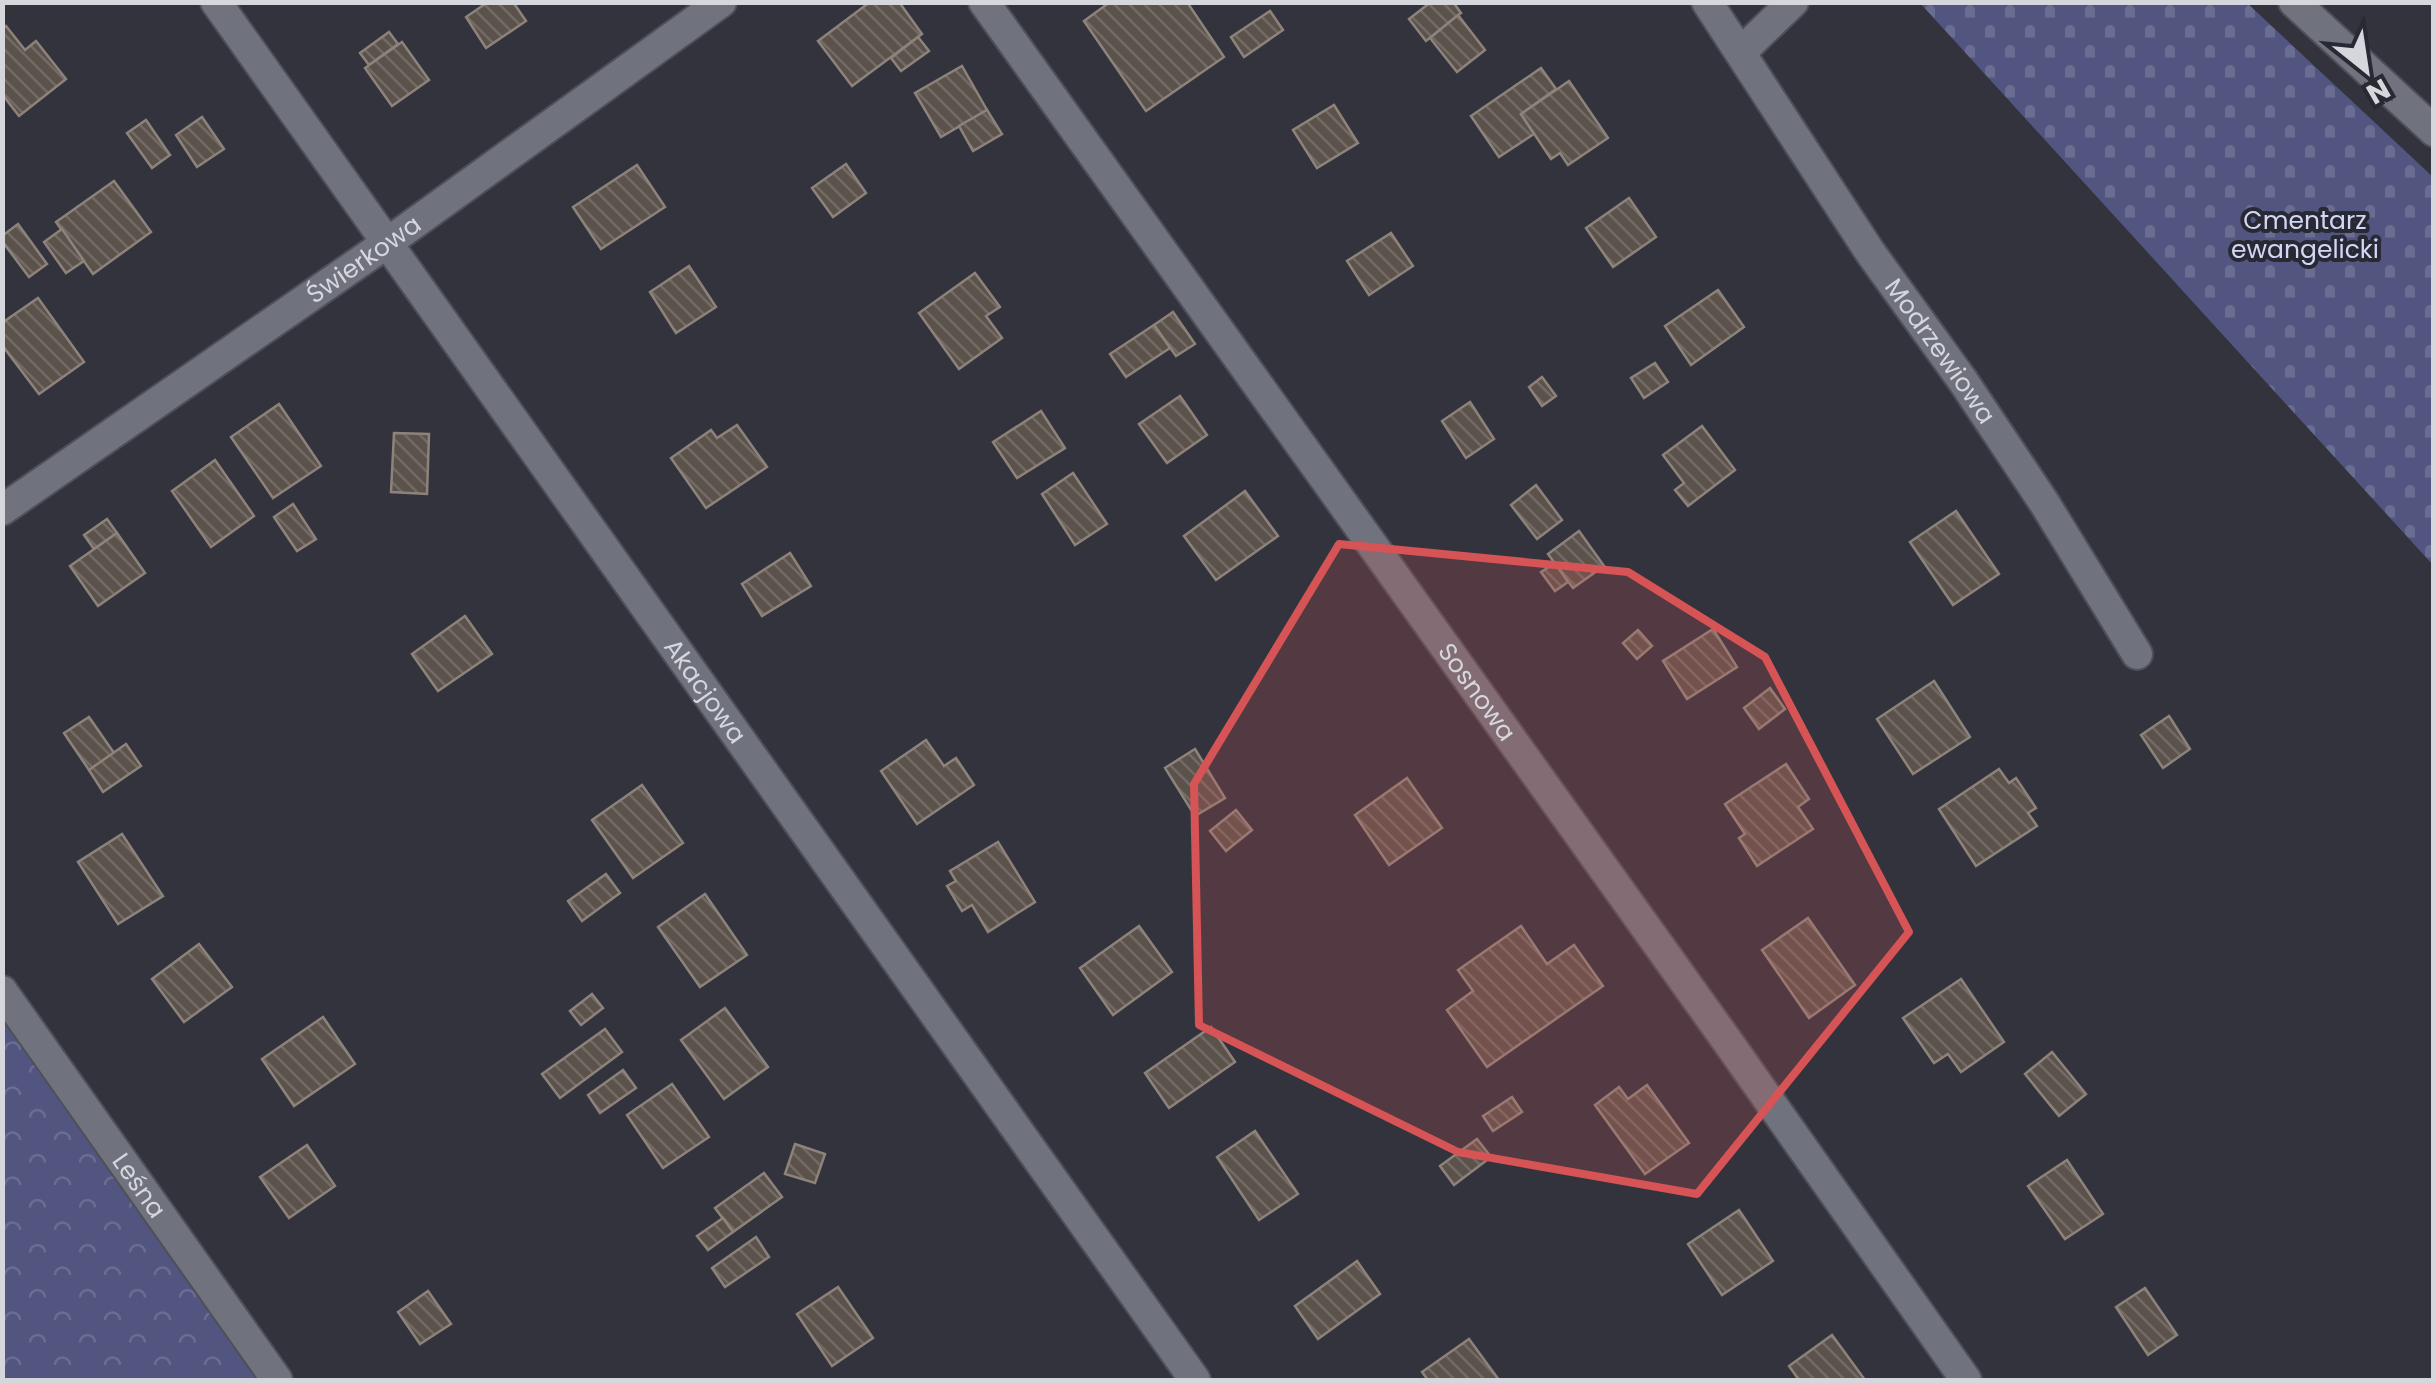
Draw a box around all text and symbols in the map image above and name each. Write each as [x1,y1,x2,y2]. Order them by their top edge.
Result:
north arrow [2316,20,2416,120]
text: N [2359,69,2397,113]
park label: Cmentarz ewangelicki [2231,203,2379,267]
street label: Świerkowa [299,207,428,311]
street label: Modrzewiowa [1877,271,2004,431]
street label: Akacjowa [656,631,755,751]
street label: Sosnowa [1430,636,1524,748]
street label: Leśna [104,1146,175,1225]

